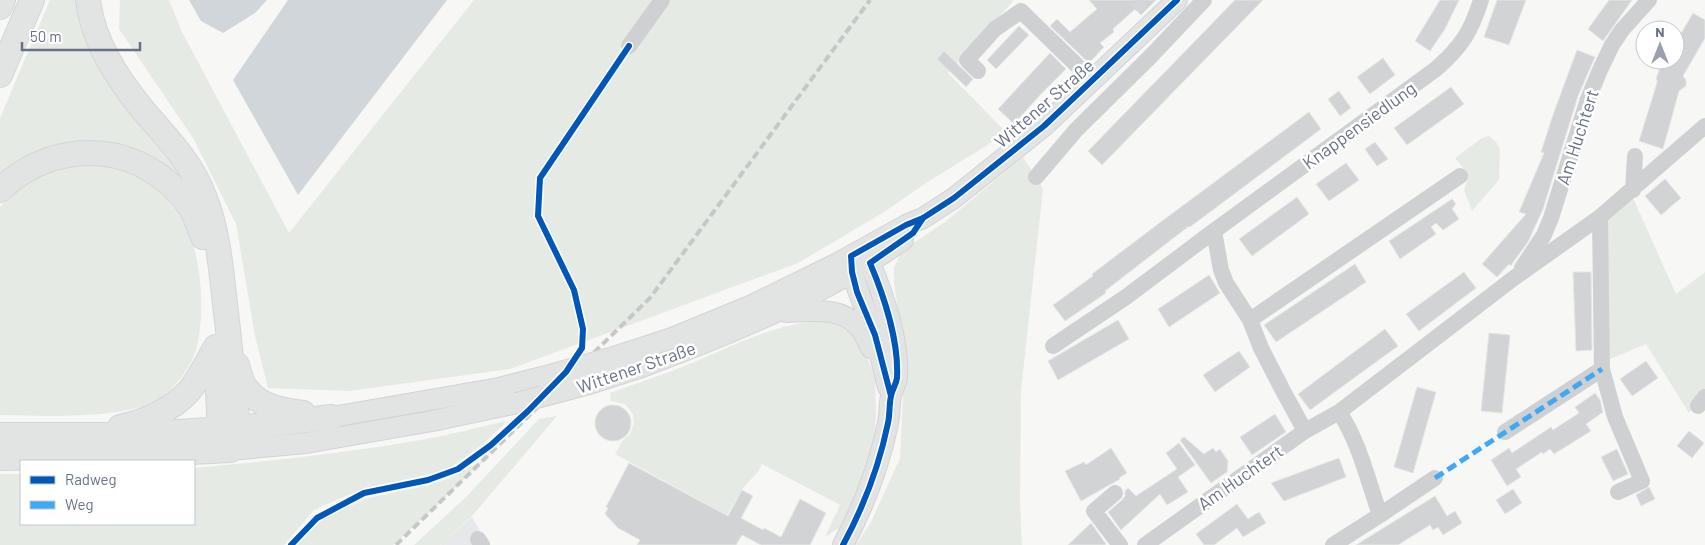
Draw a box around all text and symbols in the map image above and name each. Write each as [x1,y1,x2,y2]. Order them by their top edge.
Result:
scale bar [22,20,140,52]
north arrow [1635,20,1685,70]
text: N [1655,23,1665,40]
text: 50 m [30,27,62,45]
street label: Wittener Straße [990,54,1098,152]
street label: Knappensiedlung [1298,77,1420,173]
street label: Am Huchtert [1551,86,1603,188]
street label: Wittener Straße [574,336,698,398]
street label: Am Huchtert [1193,440,1287,514]
legend [20,460,195,525]
text: Radweg [65,470,117,488]
text: Weg [65,495,93,513]

